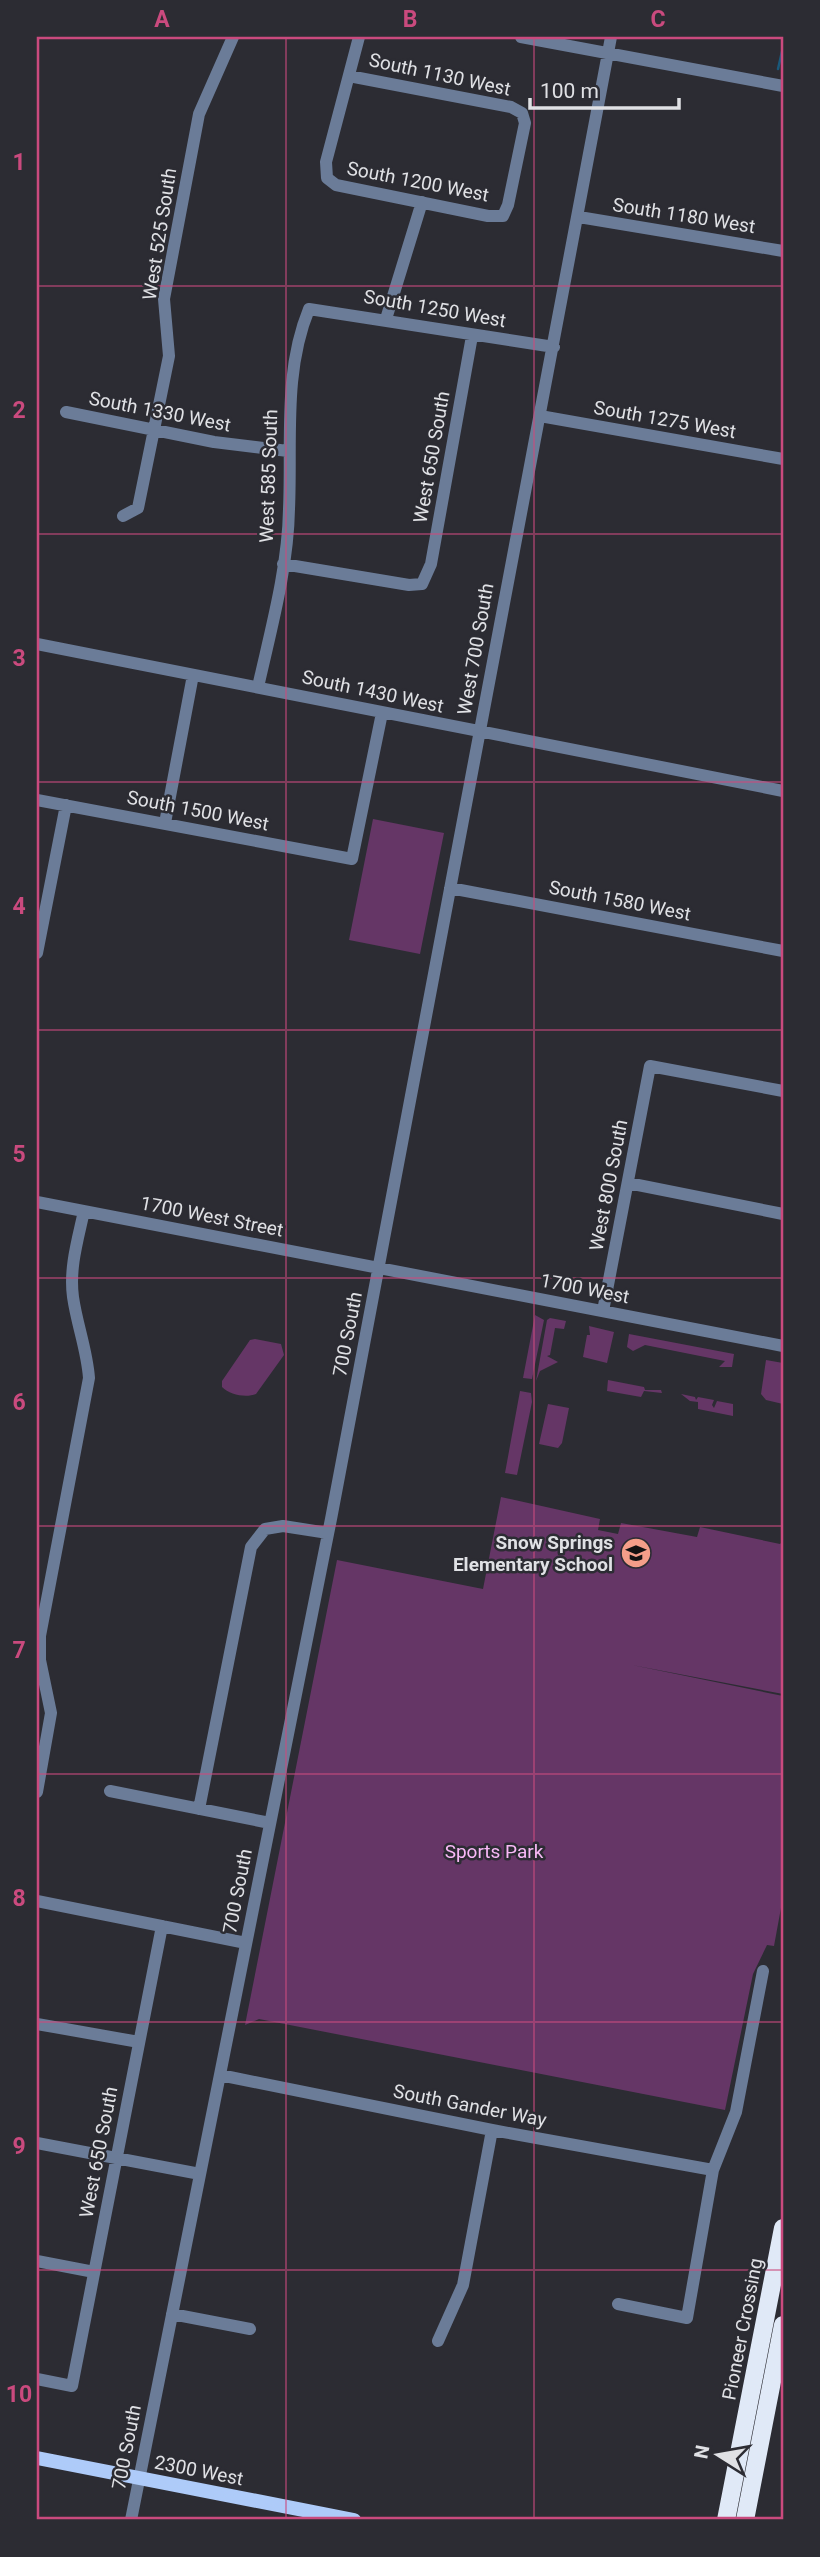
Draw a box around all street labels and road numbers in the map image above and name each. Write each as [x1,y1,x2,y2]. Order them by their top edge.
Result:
street label: South 1130 West [367,48,513,101]
street label: South 1200 West [345,156,491,207]
street label: West 525 South [138,166,181,302]
street label: South 1180 West [611,193,757,238]
street label: South 1250 West [362,285,508,332]
street label: South 1330 West [87,386,233,437]
street label: West 650 South [409,389,454,525]
street label: South 1275 West [592,396,738,443]
street label: West 585 South [255,409,282,543]
street label: West 700 South [453,581,498,717]
street label: South 1430 West [300,665,446,718]
street label: South 1500 West [125,785,271,836]
street label: South 1580 West [547,875,693,926]
street label: West 800 South [584,1117,633,1253]
street label: 1700 West Street [139,1191,285,1242]
street label: 1700 West [538,1269,631,1308]
street label: 700 South [328,1290,367,1379]
street label: 700 South [218,1847,257,1936]
street label: South Gander Way [391,2079,548,2132]
street label: West 650 South [74,2084,123,2220]
street label: Pioneer Crossing [717,2256,768,2402]
street label: 700 South [107,2403,146,2492]
street label: 2300 West [152,2451,245,2490]

